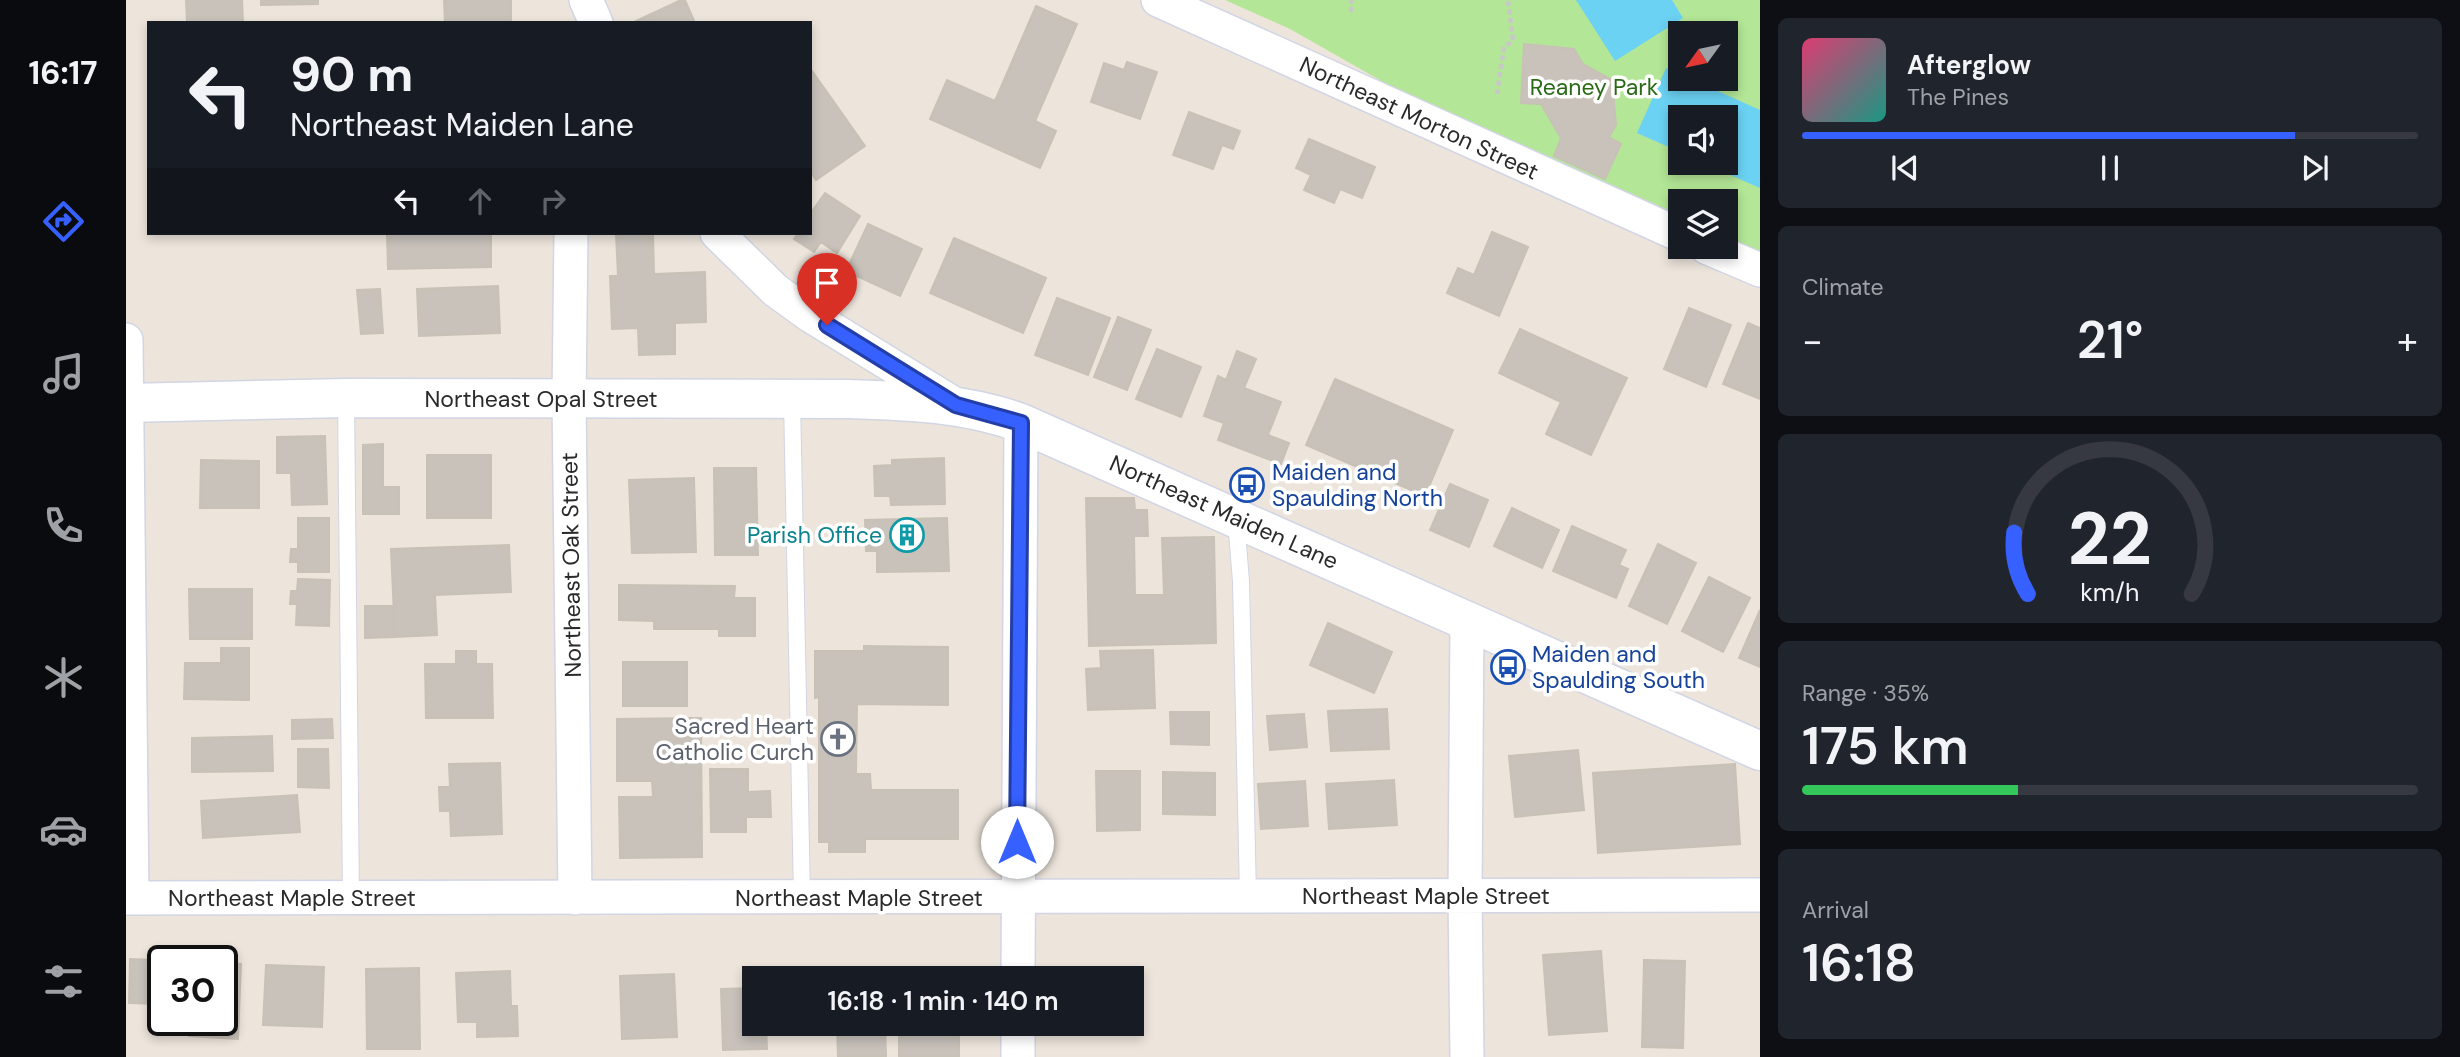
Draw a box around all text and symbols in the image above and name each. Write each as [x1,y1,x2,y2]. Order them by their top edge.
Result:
north arrow [1668,21,1738,91]
map controls [1668,21,1738,259]
text: 90 m [290,42,413,106]
text: Afterglow [1907,48,2031,82]
icon: left [175,49,266,140]
street label: Northeast Morton Street [1295,49,1543,187]
text: 16:17 [29,52,97,94]
park label: Reaney Park [1530,72,1659,102]
text: The Pines [1907,82,2009,112]
text: Northeast Maiden Lane [290,104,634,146]
button: sound [1668,105,1738,175]
icon: previous [1886,149,1924,187]
icon: pause [2091,149,2129,187]
icon: next [2296,149,2334,187]
icon: left [388,182,426,220]
icon: ahead [461,182,499,220]
icon: right [534,182,572,220]
button: layers [1668,189,1738,259]
icon: directions [39,197,88,246]
pin [797,253,857,325]
icon: arrive [808,264,846,302]
text: Climate [1802,272,1884,302]
text: 21° [2077,306,2143,374]
text: − [1802,316,1823,366]
text: + [2397,316,2418,366]
icon: music [39,349,88,398]
street label: Northeast Opal Street [424,384,658,414]
street label: Northeast Maiden Lane [1105,448,1343,576]
street label: Northeast Oak Street [554,452,588,678]
place label: Maiden and Spaulding North [1272,457,1443,513]
bus stop icon: Maiden and Spaulding North [1228,466,1266,504]
text: 22 [2068,493,2152,588]
icon: phone [39,501,88,550]
building icon: Parish Office [888,516,926,554]
place label: Parish Office [747,520,882,550]
text: km/h [2080,576,2140,609]
place label: Maiden and Spaulding South [1532,639,1705,695]
bus stop icon: Maiden and Spaulding South [1489,648,1527,686]
icon: climate [39,653,88,702]
text: Range · 35% [1802,678,1929,708]
place label: Sacred Heart Catholic Curch [655,711,814,767]
text: 175 km [1802,712,1969,780]
church icon: Sacred Heart Catholic Curch [819,720,857,758]
icon: car [39,805,88,854]
position arrow [980,805,1054,879]
street label: Northeast Maple Street [1302,881,1550,911]
street label: Northeast Maple Street [168,883,416,913]
street label: Northeast Maple Street [735,883,983,913]
text: Arrival [1802,895,1869,925]
text: 16:18 [1802,929,1916,997]
speed limit sign: 30 [147,945,238,1036]
icon: filters [39,957,88,1006]
text: 16:18 · 1 min · 140 m [828,984,1058,1018]

